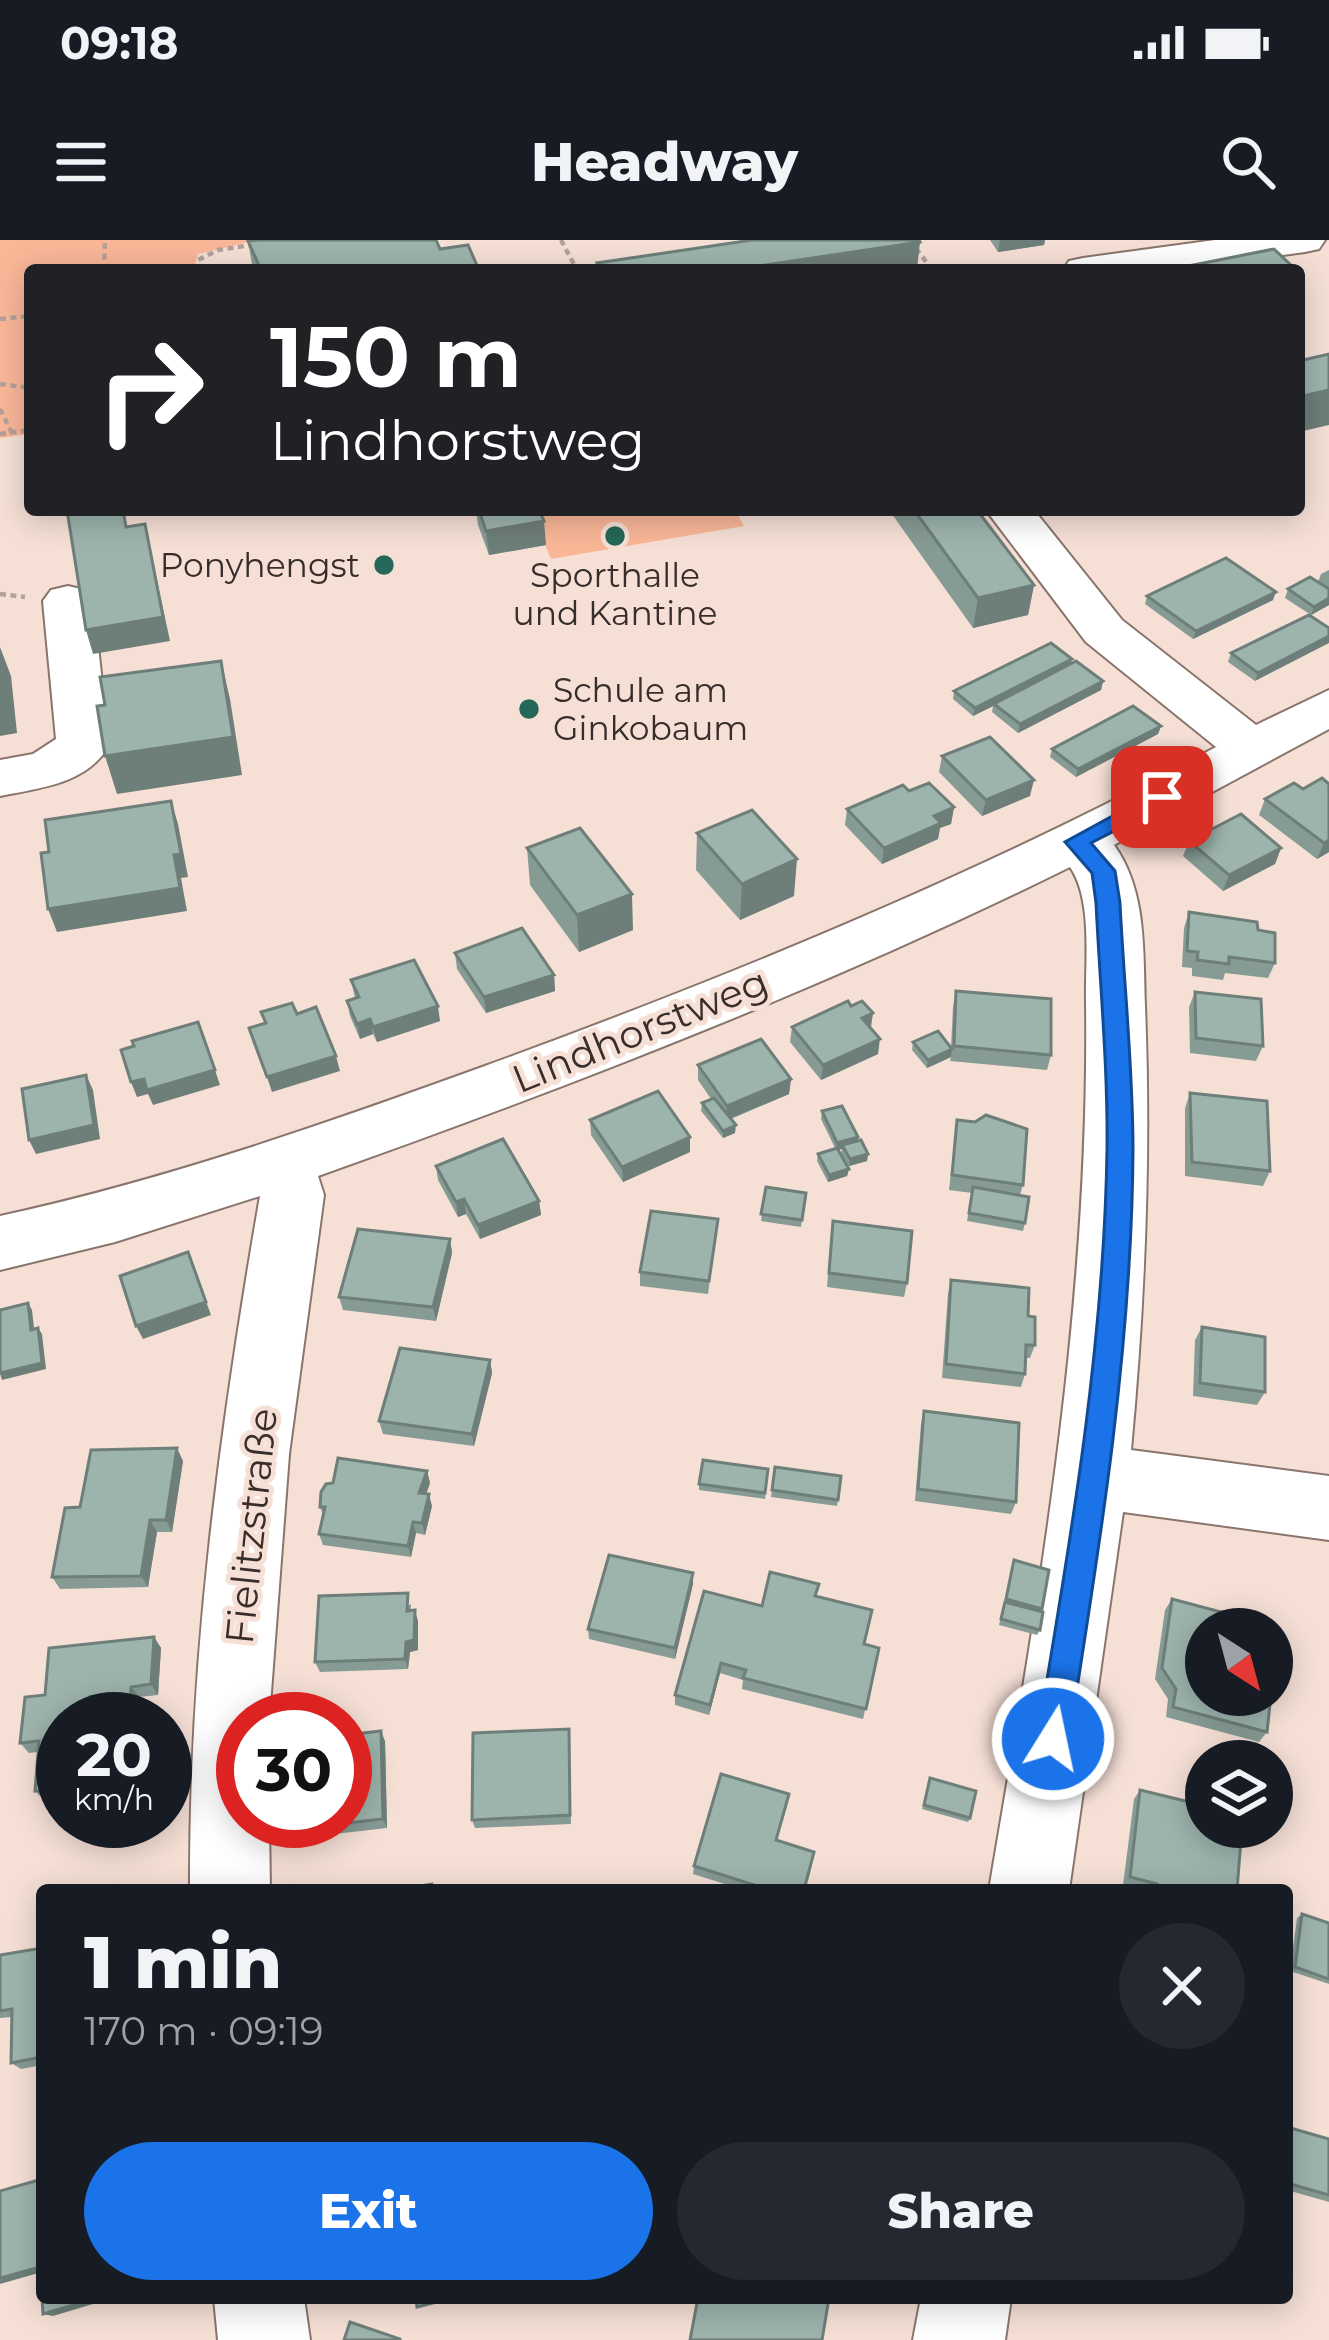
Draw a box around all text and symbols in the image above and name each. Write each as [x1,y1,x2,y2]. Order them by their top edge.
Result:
text: 09:18 [60,15,178,70]
icon: menu [48,129,114,195]
text: Headway [531,129,798,195]
icon: search [1215,129,1281,195]
text: 150 m [270,306,522,408]
icon: right [72,312,228,468]
text: Lindhorstweg [270,408,645,474]
marker: Sporthalle und Kantine [602,523,628,549]
place label: Ponyhengst [160,545,360,585]
marker: Ponyhengst [371,552,397,578]
place label: Sporthalle und Kantine [513,555,717,633]
place label: Schule am Ginkobaum [553,670,748,748]
marker: Schule am Ginkobaum [516,696,542,722]
pin [1111,746,1213,848]
icon: arrive [1129,764,1195,830]
street label: Lindhorstweg [505,957,775,1103]
street label: Fielitzstraße [215,1406,287,1646]
north arrow [1185,1608,1293,1716]
map controls [1185,1608,1293,1848]
position arrow [990,1676,1116,1802]
speed limit sign: 30 [216,1692,372,1848]
text: 20 [76,1718,152,1791]
button: layers [1185,1740,1293,1848]
text: km/h [74,1781,154,1818]
text: 1 min [84,1918,282,2006]
button: close [1119,1923,1245,2049]
text: 170 m · 09:19 [84,2007,324,2055]
button: Exit [84,2142,653,2280]
button: Share [677,2142,1245,2280]

